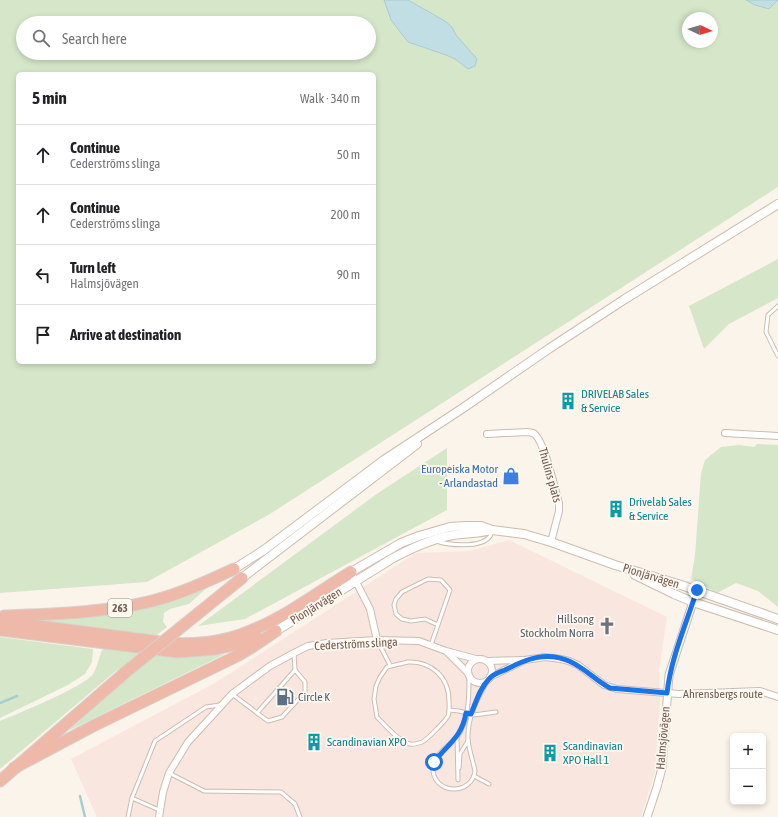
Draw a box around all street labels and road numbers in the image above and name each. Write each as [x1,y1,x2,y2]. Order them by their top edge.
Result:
street label: Thulins plats [535,446,565,504]
street label: Pionjärvägen [621,561,681,591]
street label: Pionjärvägen [288,585,344,627]
road number: 263 [108,599,132,617]
street label: Cederströms slinga [314,635,398,653]
street label: Ahrensbergs route [683,687,763,701]
street label: Halmsjövägen [653,706,673,770]

